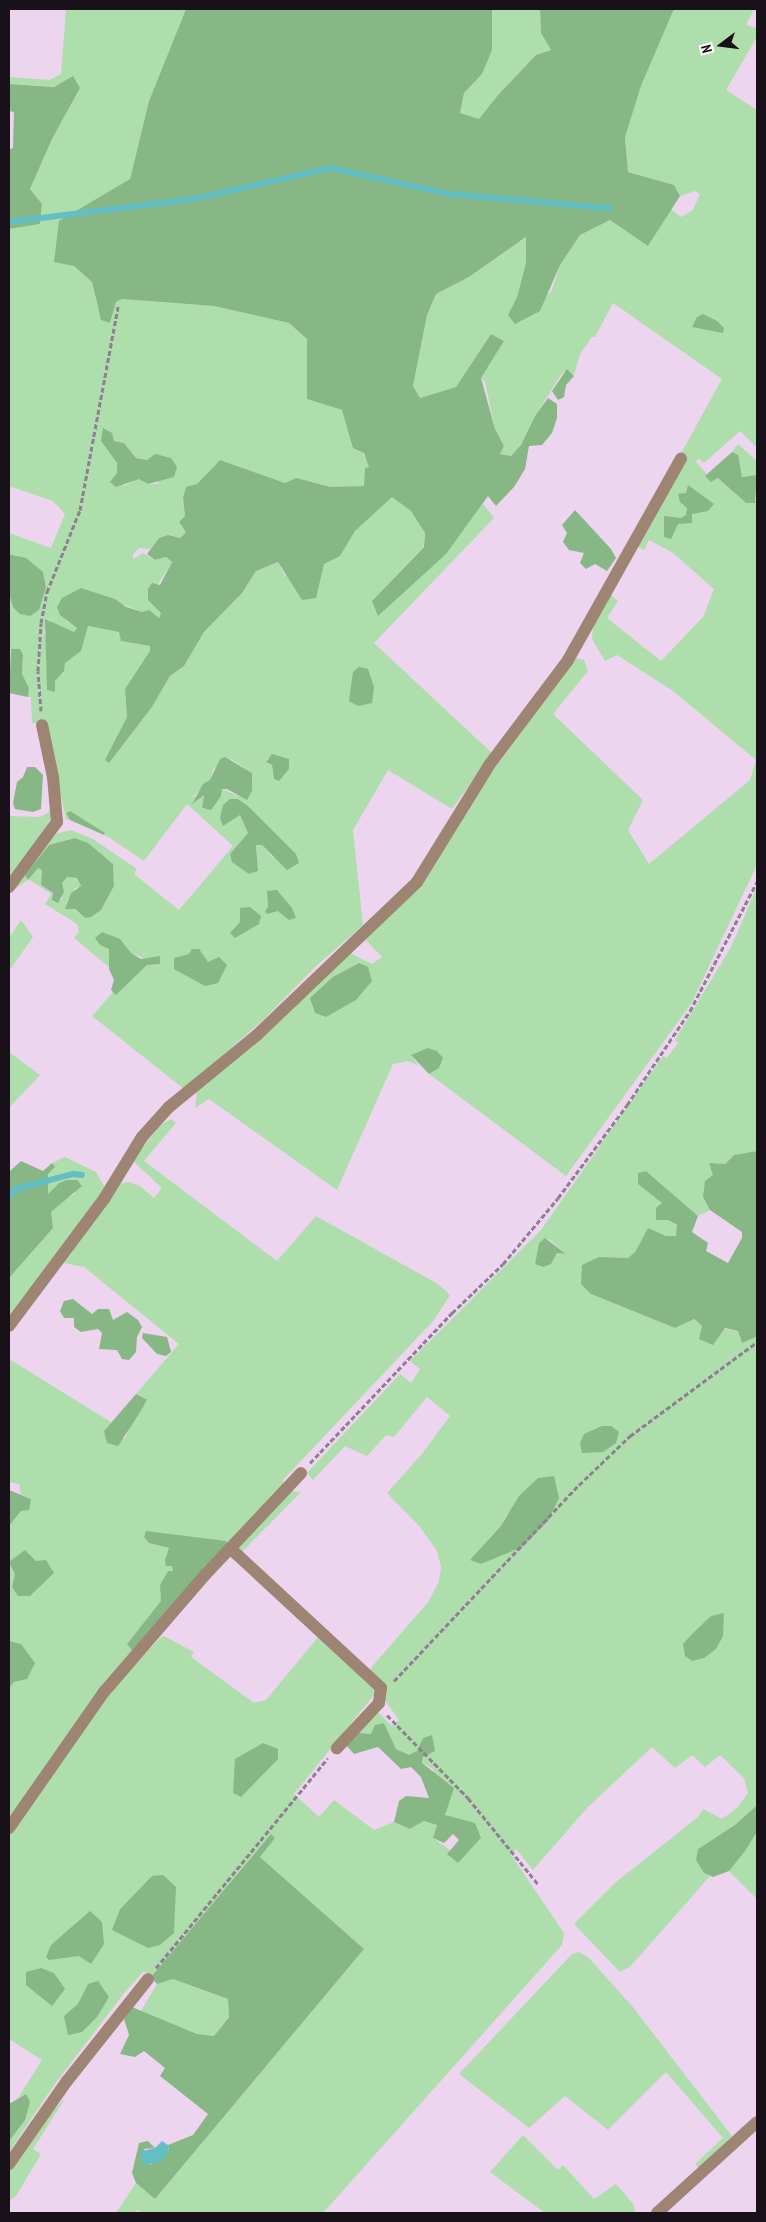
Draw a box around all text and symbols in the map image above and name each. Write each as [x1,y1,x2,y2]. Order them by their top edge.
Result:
north arrow [696,20,746,70]
text: N [697,43,716,55]

